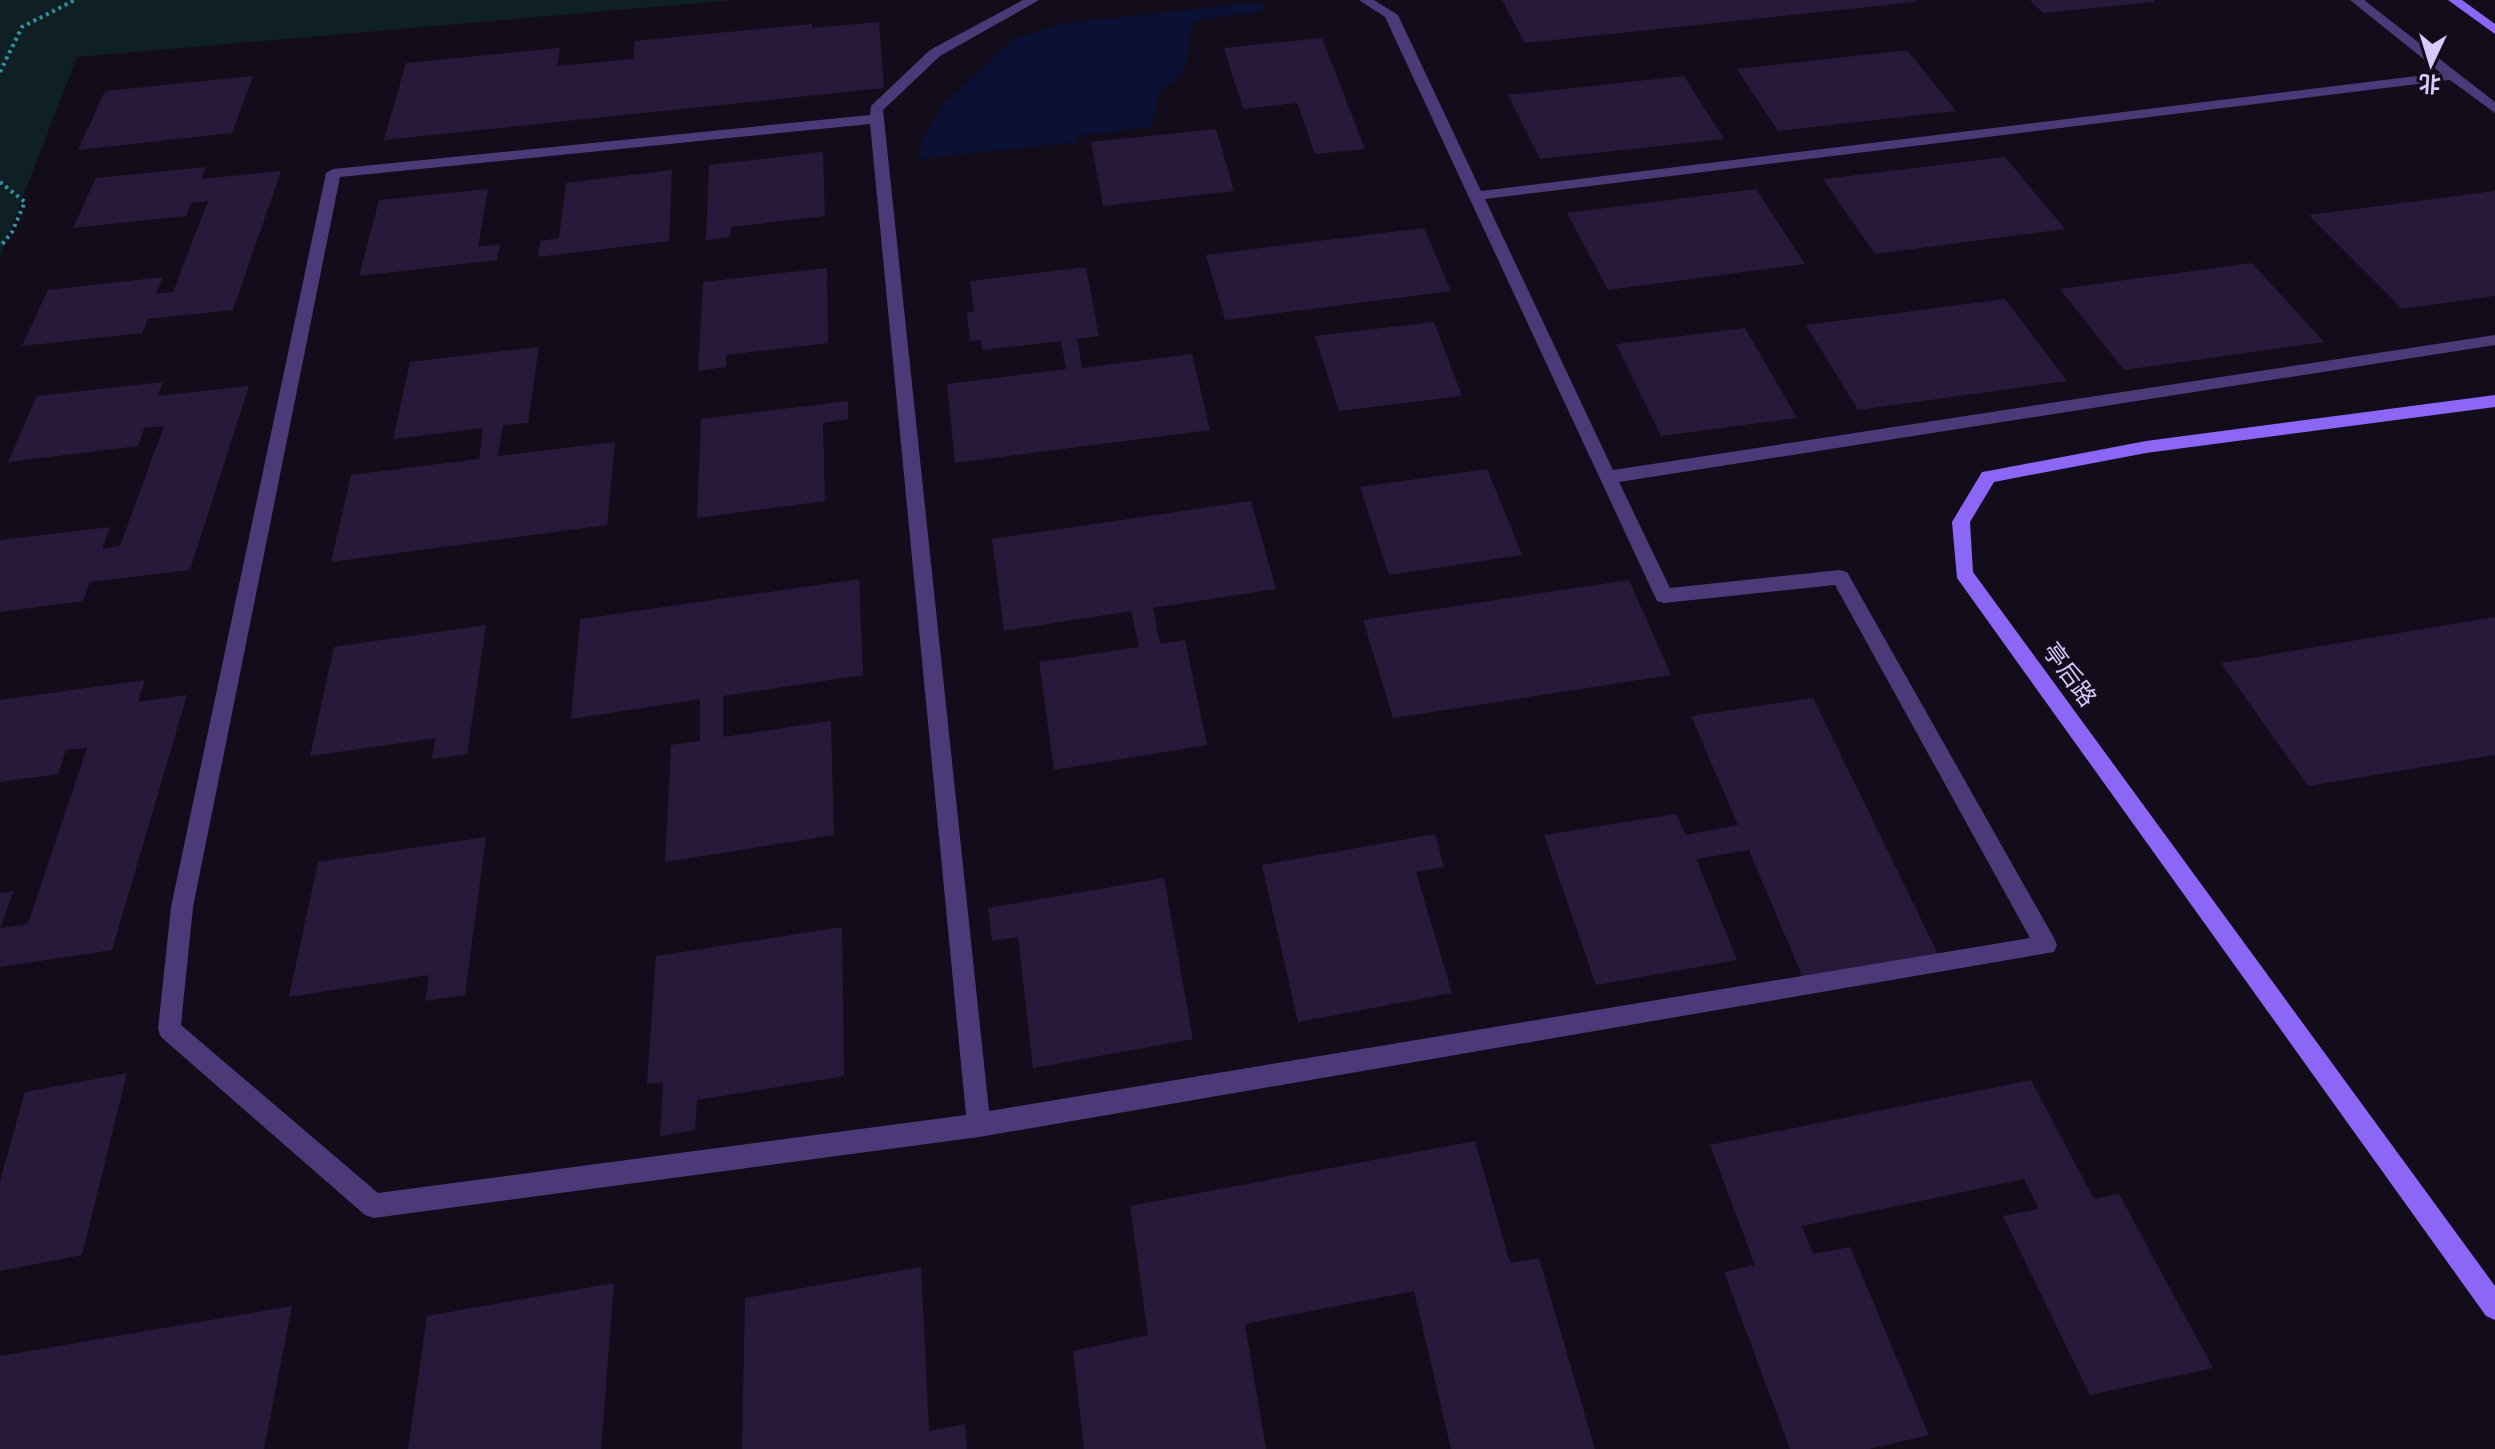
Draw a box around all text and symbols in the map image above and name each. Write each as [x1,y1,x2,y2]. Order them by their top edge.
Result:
north arrow [2391,24,2471,104]
text: 北 [2418,68,2442,97]
street label: 亭后路 [2036,637,2102,713]

